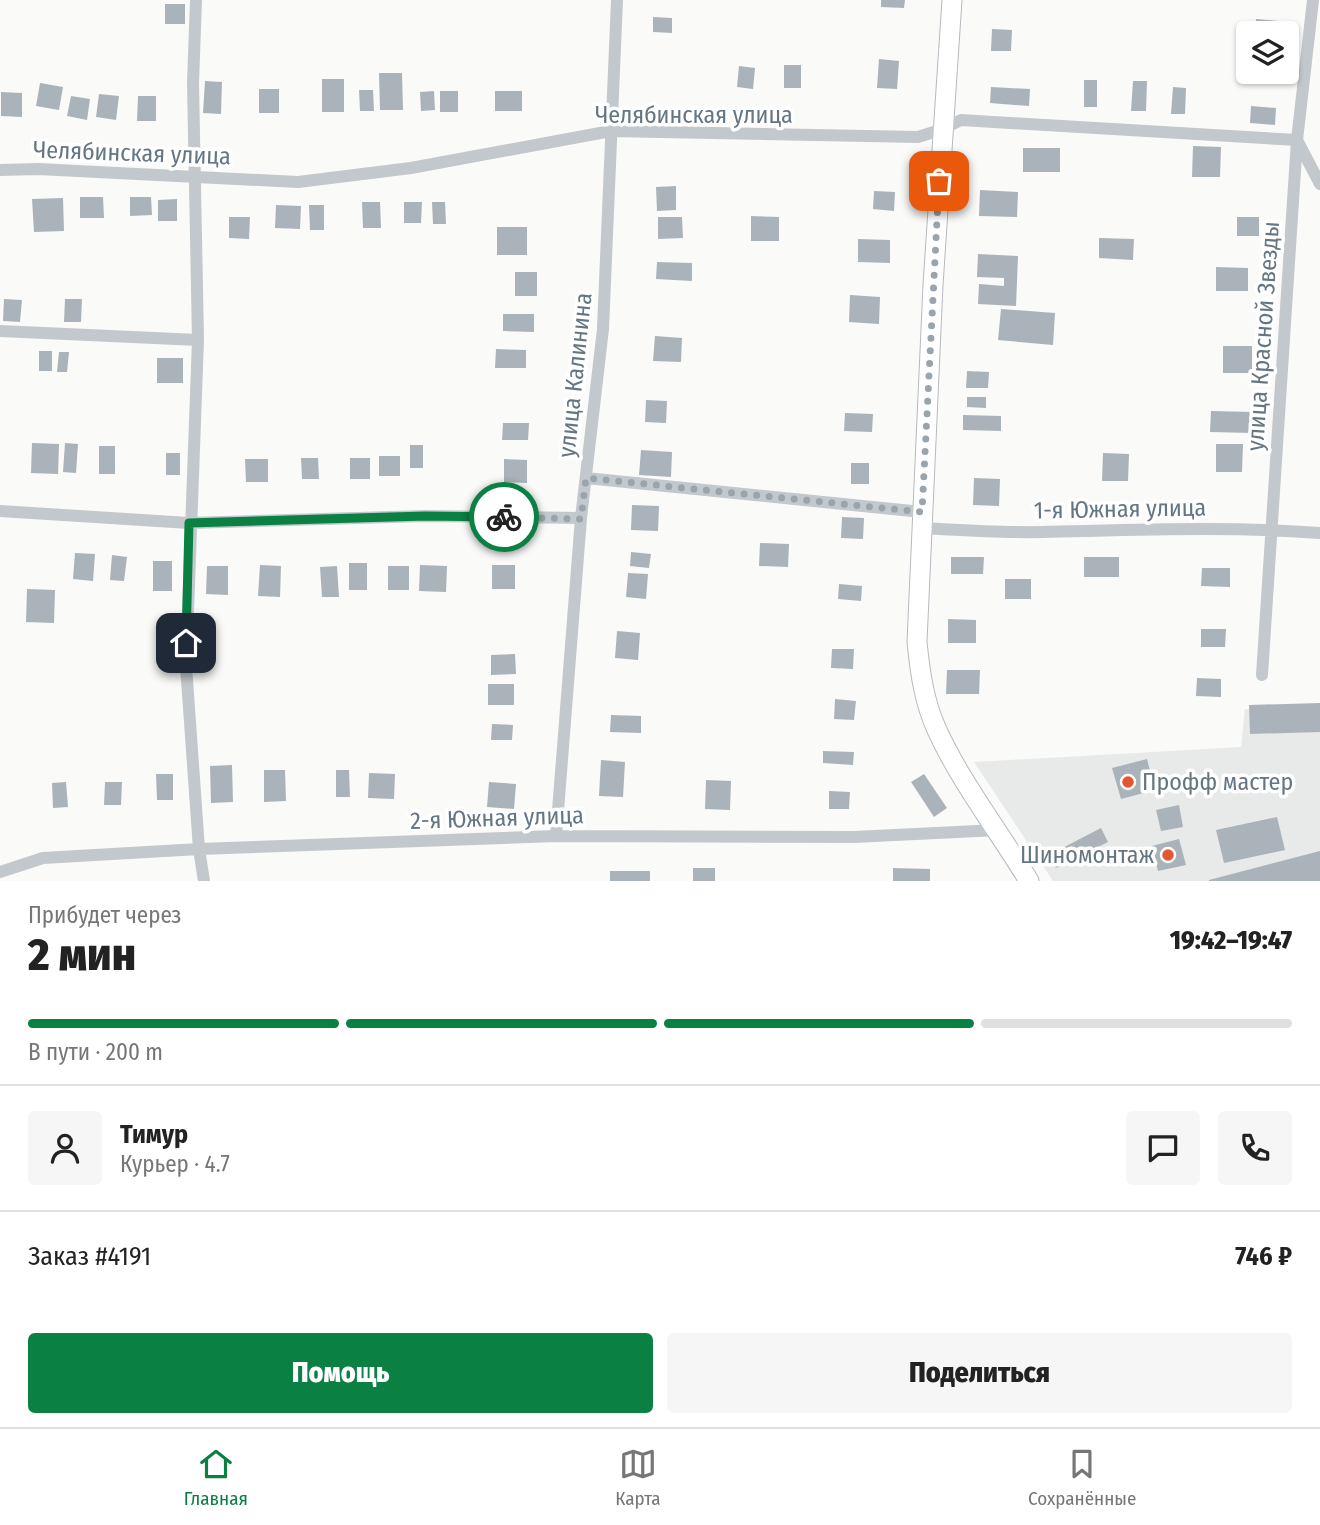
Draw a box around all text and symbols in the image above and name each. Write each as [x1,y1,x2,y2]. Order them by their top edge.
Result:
map controls [1236,21,1299,84]
button: layers [1236,21,1299,84]
street label: Челябинская улица [595,101,793,129]
street label: Челябинская улица [33,136,231,170]
pin [909,151,969,211]
icon: bag [920,162,958,200]
street label: улица Красной Звезды [1241,220,1285,452]
street label: улица Калинина [552,291,598,459]
courier [469,482,539,552]
street label: 1-я Южная улица [1034,493,1206,525]
icon: bike [485,498,523,536]
pin [156,613,216,673]
icon: home [167,624,205,662]
place label: Профф мастер [1142,768,1293,796]
marker: Профф мастер [1120,774,1136,790]
street label: 2-я Южная улица [410,801,584,835]
place label: Шиномонтаж [1020,841,1155,869]
marker: Шиномонтаж [1160,847,1176,863]
text: Прибудет через [28,901,181,929]
text: 19:42–19:47 [1170,925,1292,956]
text: 2 мин [28,927,136,982]
text: В пути · 200 m [28,1038,163,1066]
button: person [28,1111,102,1185]
button: chat [1126,1111,1200,1185]
button: phone [1218,1111,1292,1185]
text: Тимур [120,1119,188,1150]
text: Курьер · 4.7 [120,1150,230,1178]
text: Заказ #4191 [28,1241,151,1272]
text: 746 ₽ [1235,1241,1292,1272]
button: Помощь [28,1333,653,1413]
button: Поделиться [667,1333,1292,1413]
tab: Главная [184,1445,248,1510]
tab: Карта [615,1445,661,1510]
tab: Сохранённые [1028,1445,1136,1510]

